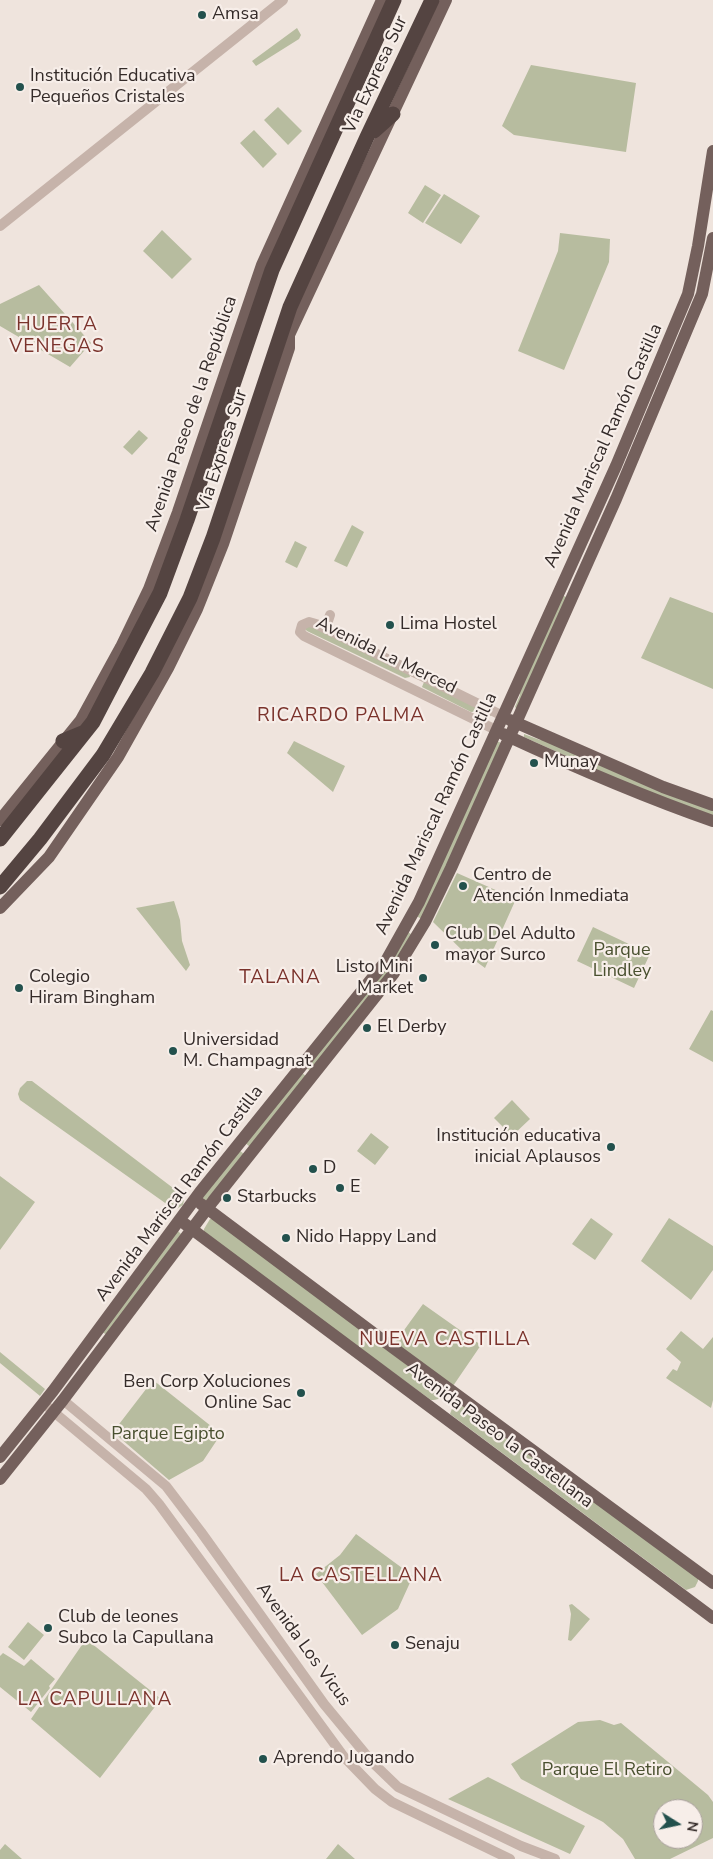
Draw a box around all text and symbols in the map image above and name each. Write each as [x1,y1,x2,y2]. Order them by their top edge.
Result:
place label: Amsa [212,4,259,26]
marker: Amsa [196,9,208,21]
street label: Via Expresa Sur [339,13,413,137]
place label: Institución Educativa Pequeños Cristales [30,66,196,108]
marker: Institución Educativa Pequeños Cristales [14,81,26,93]
street label: Avenida Paseo de la República [141,293,243,535]
district label: HUERTA VENEGAS [8,314,106,358]
street label: Avenida Mariscal Ramón Castilla [540,321,668,571]
street label: Via Expresa Sur [193,387,253,515]
street label: Avenida La Merced [312,613,460,699]
place label: Lima Hostel [400,614,497,636]
marker: Lima Hostel [384,619,396,631]
street label: Avenida Mariscal Ramón Castilla [371,689,503,939]
district label: RICARDO PALMA [255,705,427,727]
place label: Munay [544,752,598,774]
marker: Munay [528,757,540,769]
place label: Centro de Atención Inmediata [473,865,629,908]
marker: Centro de Atención Inmediata [457,880,469,892]
place label: Club Del Adulto mayor Surco [445,924,576,966]
marker: Club Del Adulto mayor Surco [429,939,441,951]
park label: Parque Lindley [593,940,651,982]
place label: Listo Mini Market [336,957,413,1000]
place label: Colegio Hiram Bingham [29,967,155,1010]
district label: TALANA [238,967,322,989]
marker: Listo Mini Market [417,972,429,984]
marker: Colegio Hiram Bingham [13,982,25,994]
place label: El Derby [377,1017,446,1039]
marker: El Derby [361,1022,373,1034]
place label: Universidad M. Champagnat [183,1030,311,1072]
marker: Universidad M. Champagnat [167,1045,179,1057]
street label: Avenida Mariscal Ramón Castilla [92,1082,268,1306]
place label: Institución educativa inicial Aplausos [436,1126,601,1168]
marker: Institución educativa inicial Aplausos [605,1141,617,1153]
place label: D [323,1158,336,1180]
marker: D [307,1163,319,1175]
place label: E [350,1177,360,1199]
marker: E [334,1182,346,1194]
place label: Starbucks [237,1187,317,1209]
marker: Starbucks [221,1192,233,1204]
place label: Nido Happy Land [296,1227,437,1249]
marker: Nido Happy Land [280,1232,292,1244]
district label: NUEVA CASTILLA [357,1329,533,1351]
street label: Avenida Paseo la Castellana [401,1358,597,1514]
place label: Ben Corp Xoluciones Online Sac [123,1372,291,1415]
marker: Ben Corp Xoluciones Online Sac [295,1387,307,1399]
park label: Parque Egipto [111,1424,225,1446]
district label: LA CASTELLANA [277,1565,445,1587]
street label: Avenida Los Vicus [251,1579,355,1711]
place label: Club de leones Subco la Capullana [58,1607,214,1650]
marker: Club de leones Subco la Capullana [42,1622,54,1634]
place label: Senaju [405,1634,460,1656]
marker: Senaju [389,1639,401,1651]
district label: LA CAPULLANA [16,1689,174,1711]
place label: Aprendo Jugando [273,1748,415,1770]
marker: Aprendo Jugando [257,1753,269,1765]
park label: Parque El Retiro [542,1760,672,1782]
north arrow [653,1799,703,1849]
text: N [682,1820,703,1833]

